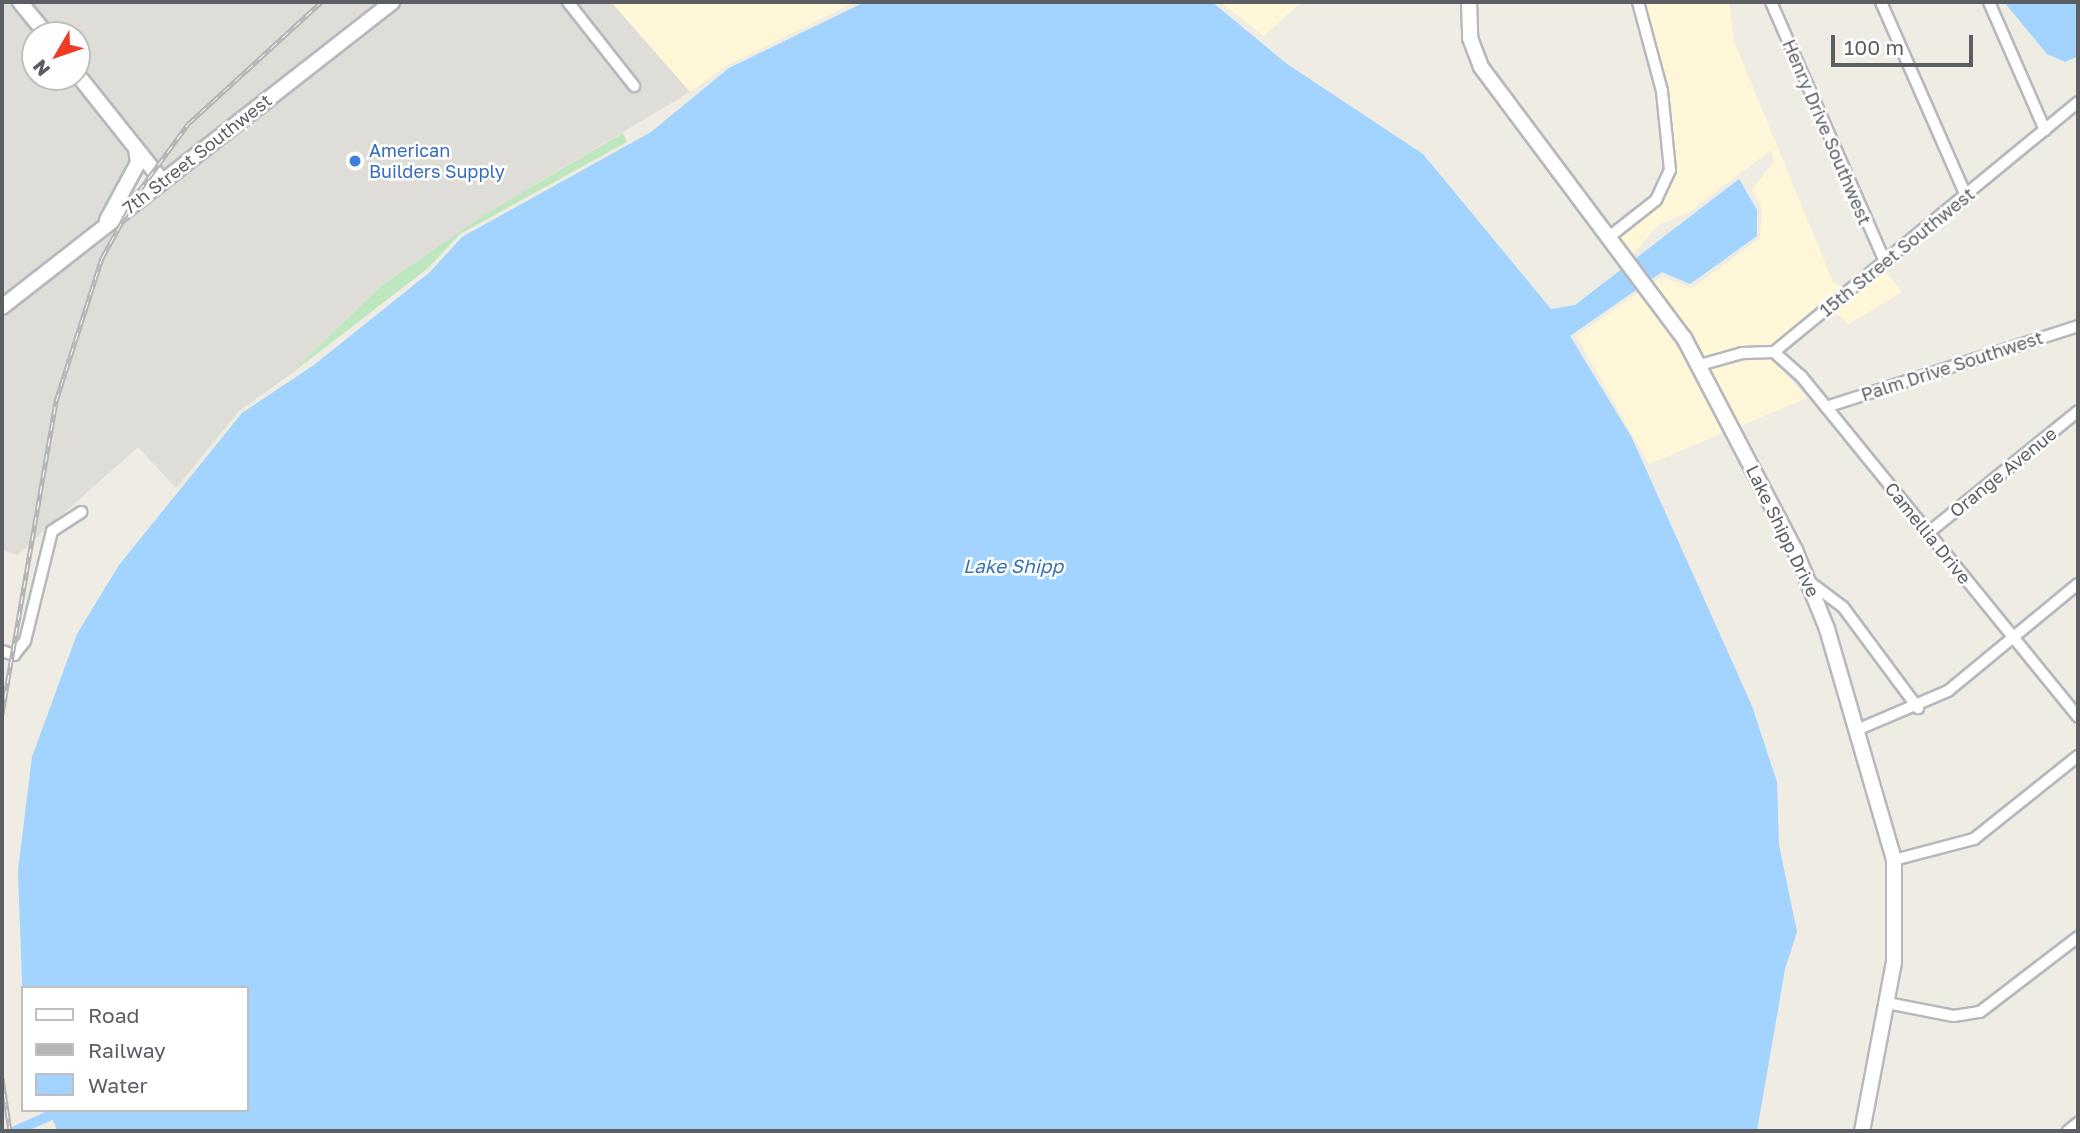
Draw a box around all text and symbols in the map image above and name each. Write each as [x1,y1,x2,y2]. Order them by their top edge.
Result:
north arrow [21,21,91,91]
scale bar [1835,21,1977,65]
text: 100 m [1844,34,1904,60]
street label: Henry Drive Southwest [1778,36,1876,228]
text: N [27,55,54,81]
street label: 7th Street Southwest [118,89,276,219]
place label: American Builders Supply [369,140,505,182]
marker: American Builders Supply [347,153,363,169]
street label: 15th Street Southwest [1815,183,1979,321]
street label: Palm Drive Southwest [1858,326,2046,406]
street label: Orange Avenue [1945,422,2061,522]
street label: Lake Shipp Drive [1742,462,1824,600]
street label: Camellia Drive [1880,478,1976,588]
water label: Lake Shipp [963,555,1063,577]
legend [21,986,248,1112]
text: Road [88,1002,139,1028]
text: Railway [88,1037,166,1063]
text: Water [88,1072,148,1098]

